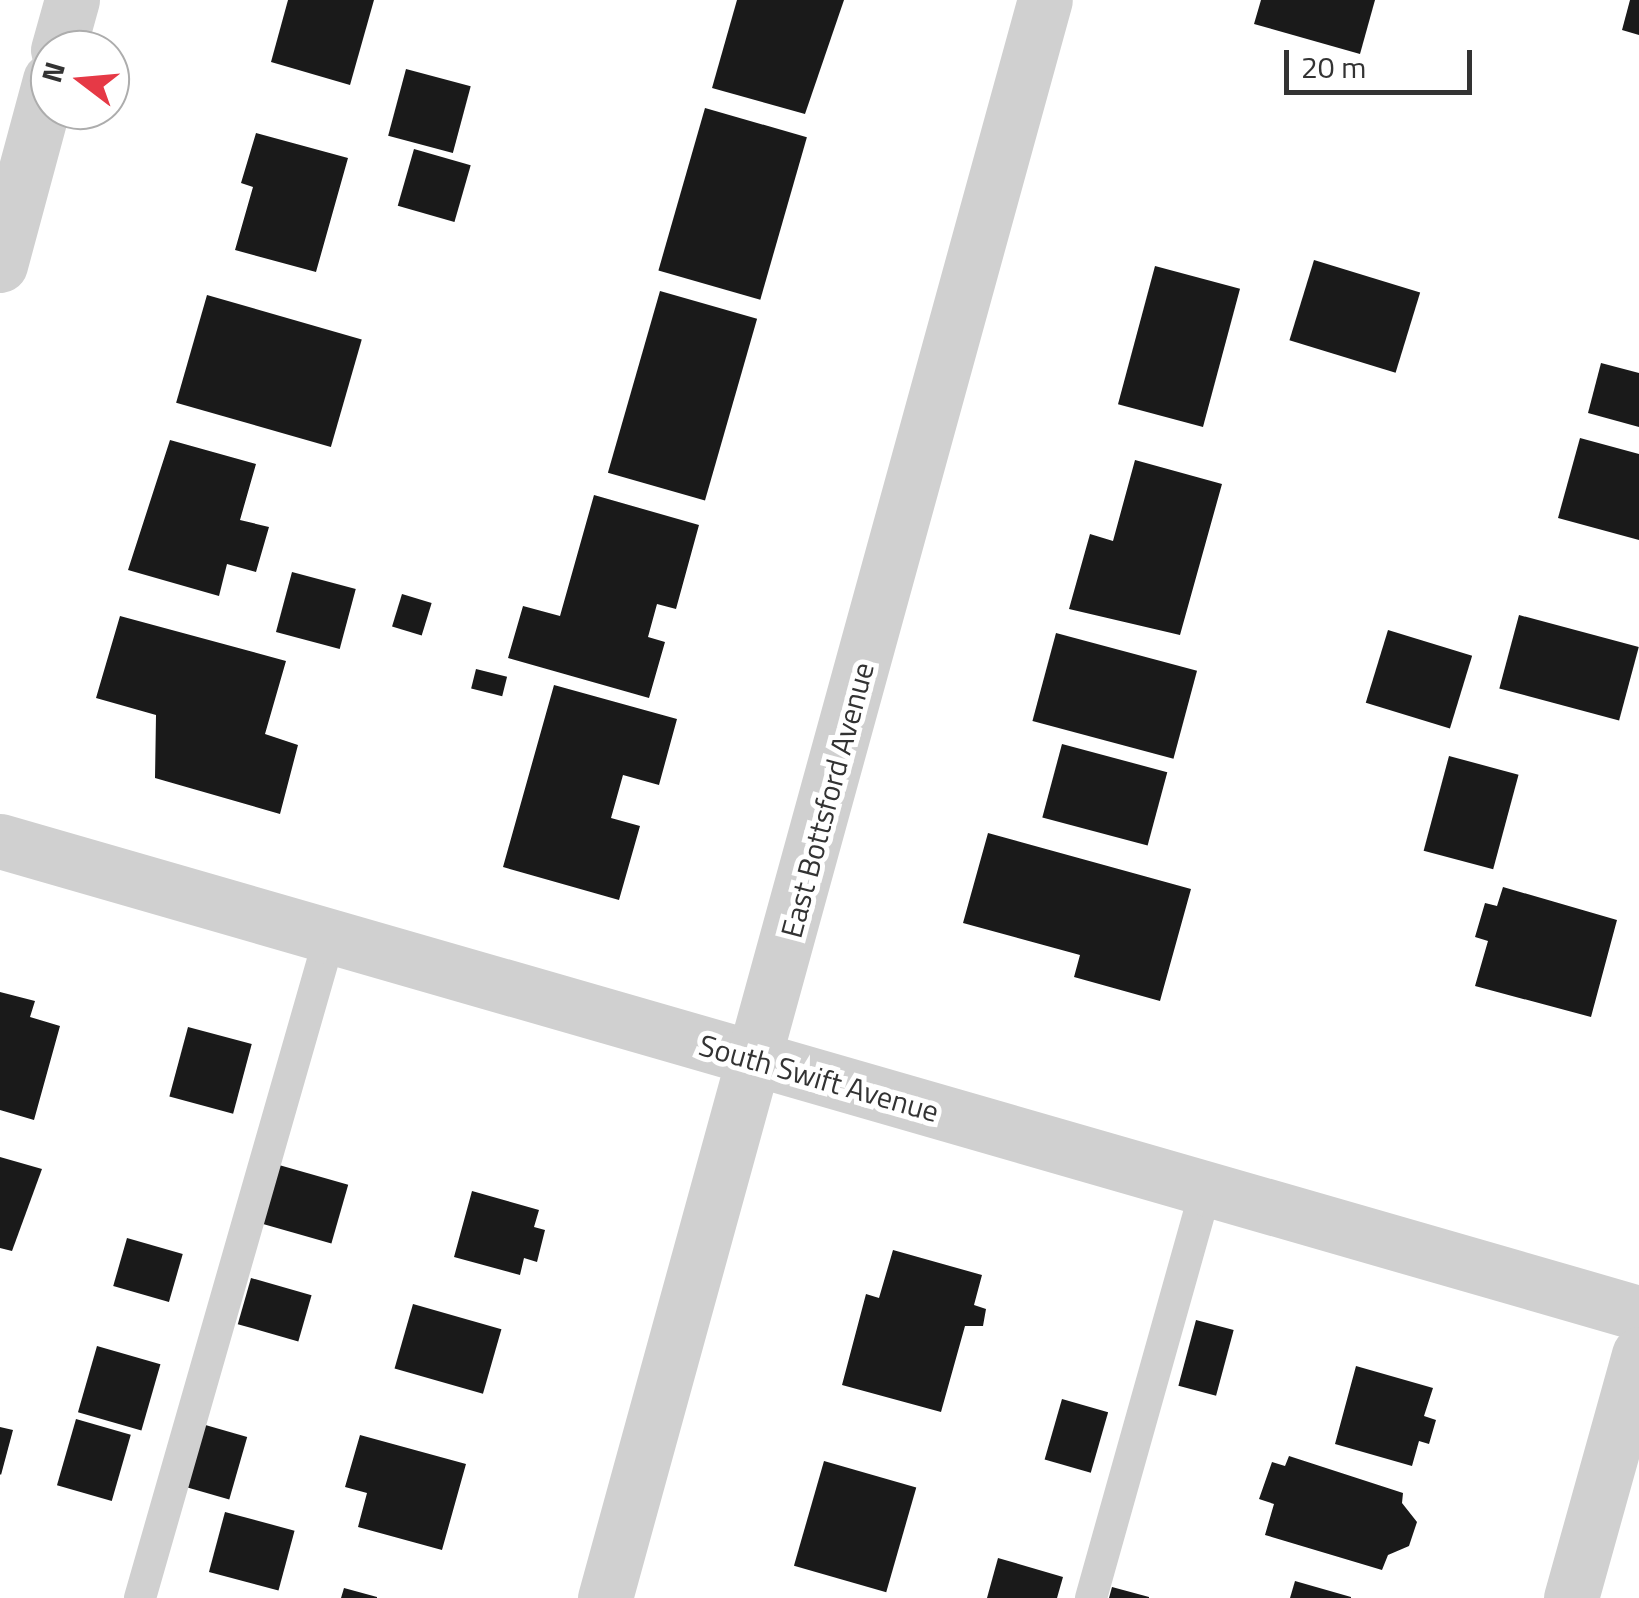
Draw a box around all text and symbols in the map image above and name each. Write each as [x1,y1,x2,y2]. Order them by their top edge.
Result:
north arrow [30,30,130,130]
scale bar [1289,30,1476,92]
text: 20 m [1301,44,1366,90]
text: N [29,57,76,87]
street label: East Bottsford Avenue [773,658,881,942]
street label: South Swift Avenue [695,1027,943,1129]

